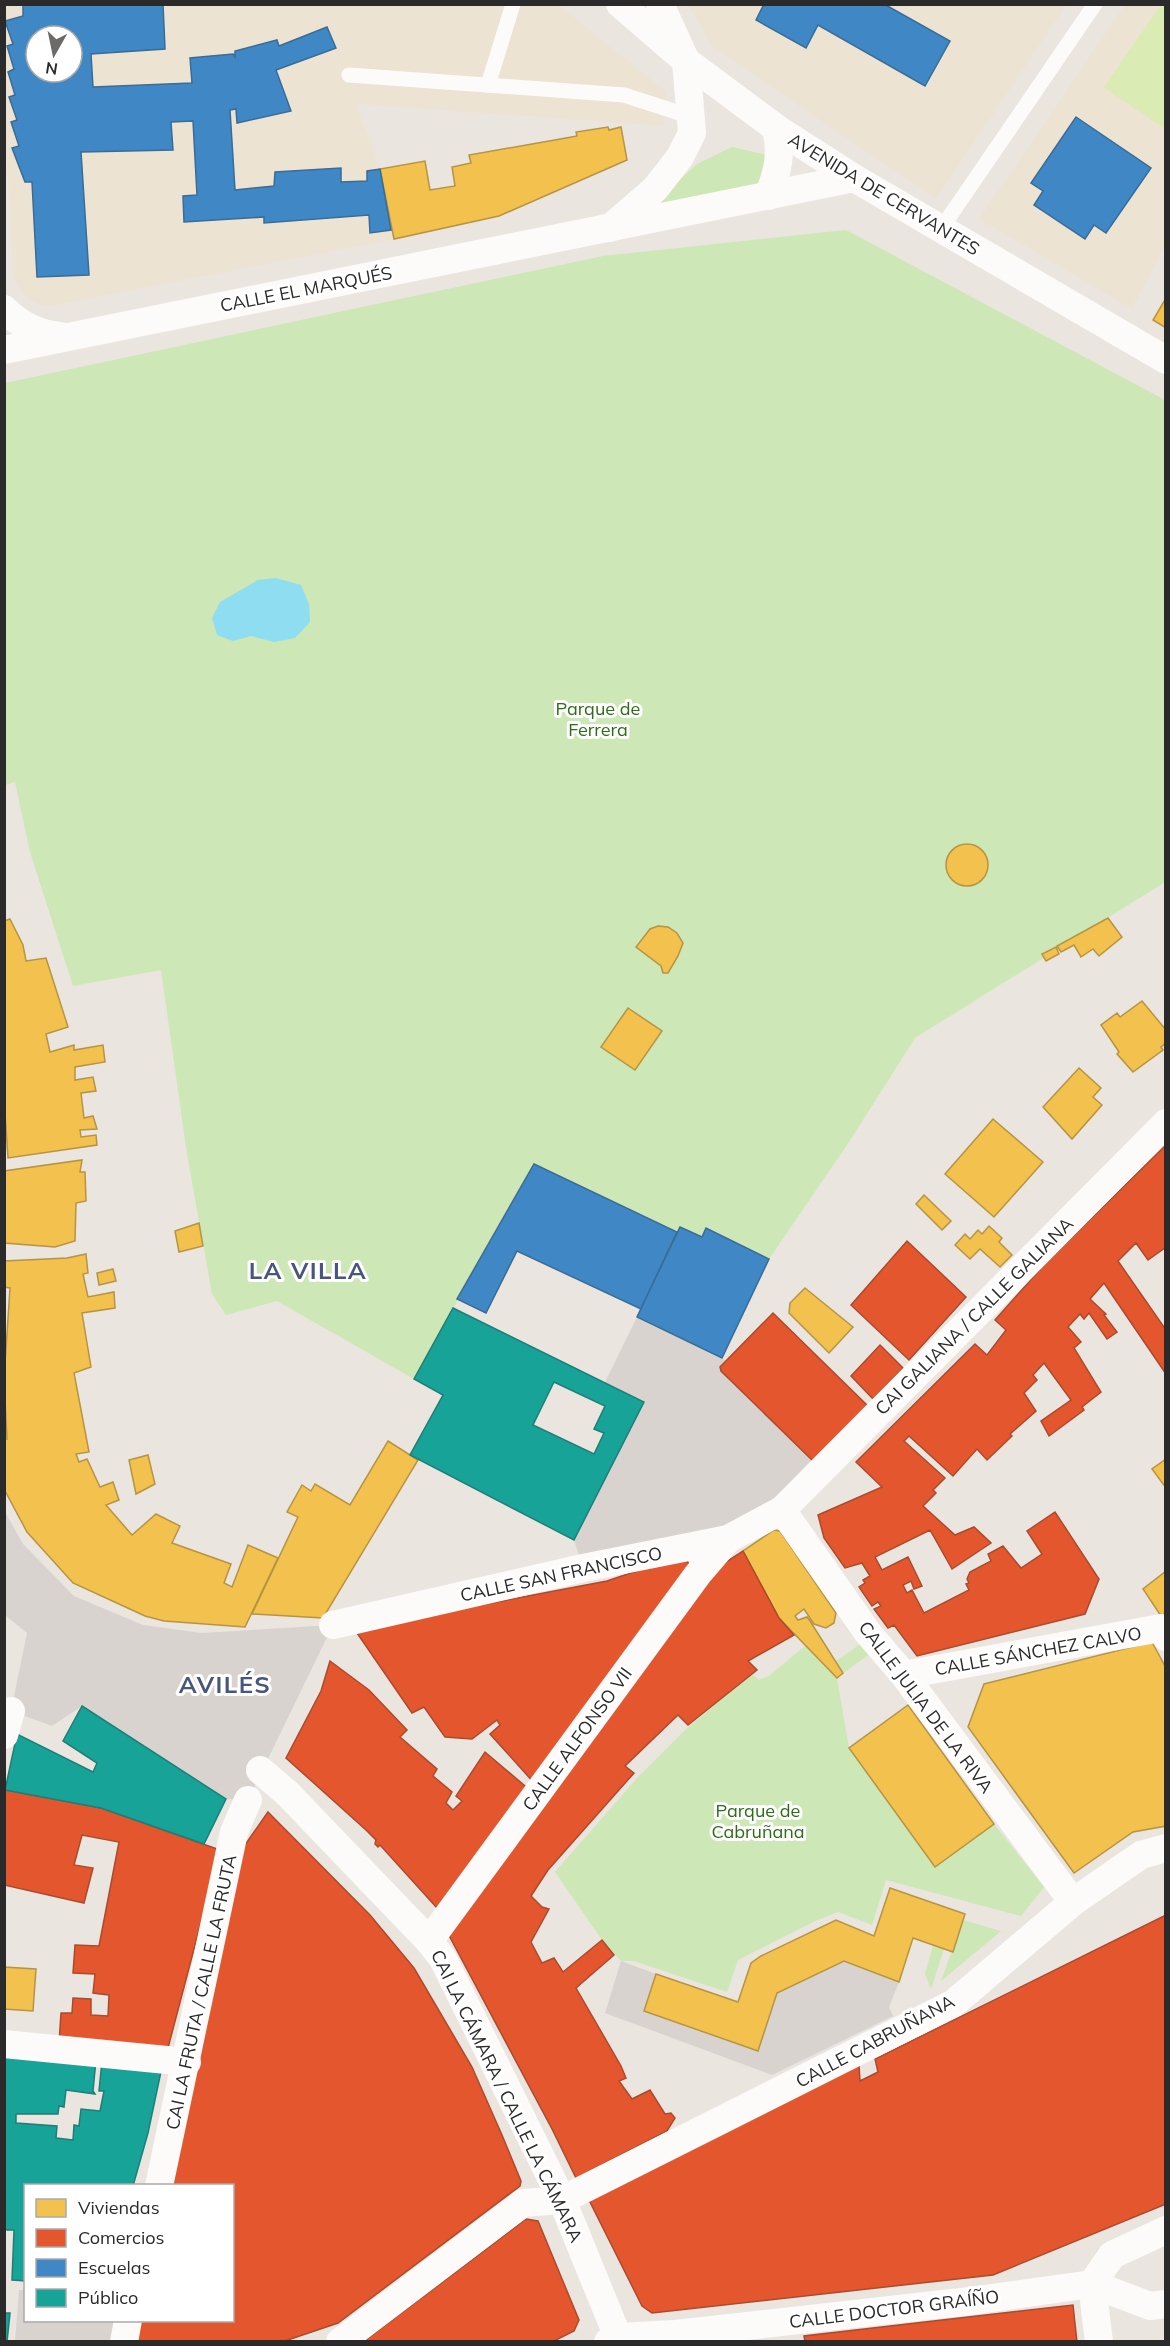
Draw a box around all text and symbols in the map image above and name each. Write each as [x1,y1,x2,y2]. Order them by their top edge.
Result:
north arrow [24,24,84,84]
text: N [44,58,59,80]
street label: AVENIDA DE CERVANTES [784,128,984,260]
street label: CALLE EL MARQUÉS [218,261,394,317]
park label: Parque de Ferrera [556,697,640,741]
street label: CAI GALIANA / CALLE GALIANA [870,1212,1078,1420]
district label: LA VILLA [249,1255,367,1285]
street label: CALLE SAN FRANCISCO [458,1541,664,1607]
street label: CALLE JULIA DE LA RIVA [854,1616,998,1798]
street label: CALLE SÁNCHEZ CALVO [933,1621,1143,1681]
street label: CALLE ALFONSO VII [517,1663,637,1815]
district label: AVILÉS [179,1669,271,1699]
park label: Parque de Cabruñana [711,1799,805,1843]
street label: CAI LA FRUTA / CALLE LA FRUTA [161,1852,241,2132]
street label: CAI LA CÁMARA / CALLE LA CÁMARA [426,1946,588,2246]
street label: CALLE CABRUÑANA [792,1989,958,2093]
legend [24,2184,234,2322]
text: Viviendas [78,2196,160,2219]
text: Comercios [78,2226,164,2249]
text: Escuelas [78,2256,151,2279]
street label: CALLE DOCTOR GRAÍÑO [788,2285,1000,2333]
text: Público [78,2286,138,2309]

